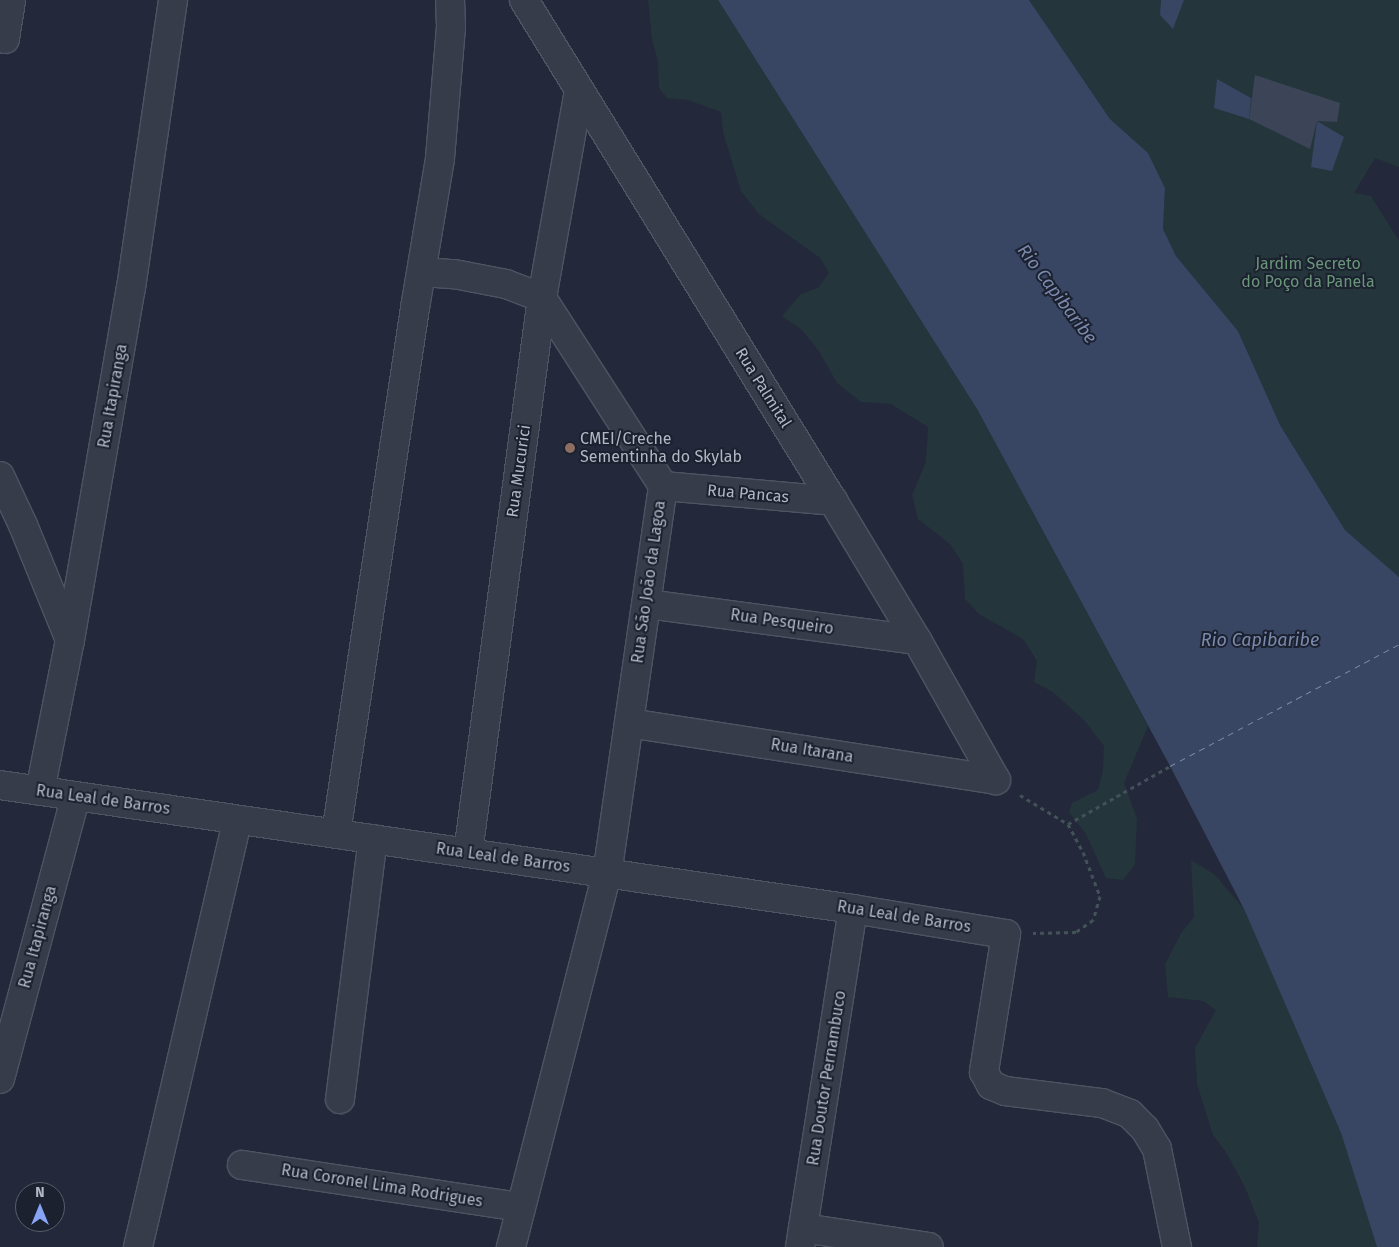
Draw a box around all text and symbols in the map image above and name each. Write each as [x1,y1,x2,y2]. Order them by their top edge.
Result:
water label: Rio Capibaribe [1013,240,1101,348]
park label: Jardim Secreto do Poço da Panela [1241,254,1375,292]
street label: Rua Itapiranga [94,342,132,450]
street label: Rua Palmital [731,344,795,432]
street label: Rua Mucurici [503,423,535,519]
place label: CMEI/Creche Sementinha do Skylab [580,429,742,467]
marker: CMEI/Creche Sementinha do Skylab [564,442,576,454]
street label: Rua Pancas [706,481,790,507]
street label: Rua São João da Lagoa [628,499,670,665]
street label: Rua Pesqueiro [729,605,835,639]
water label: Rio Capibaribe [1201,629,1319,651]
street label: Rua Itarana [769,735,855,767]
street label: Rua Leal de Barros [35,781,171,819]
street label: Rua Leal de Barros [435,839,571,877]
street label: Rua Itapiranga [15,884,61,990]
street label: Rua Leal de Barros [836,897,972,937]
street label: Rua Doutor Pernambuco [804,989,850,1167]
street label: Rua Coronel Lima Rodrigues [280,1161,484,1211]
north arrow [15,1182,65,1232]
text: N [35,1184,45,1201]

